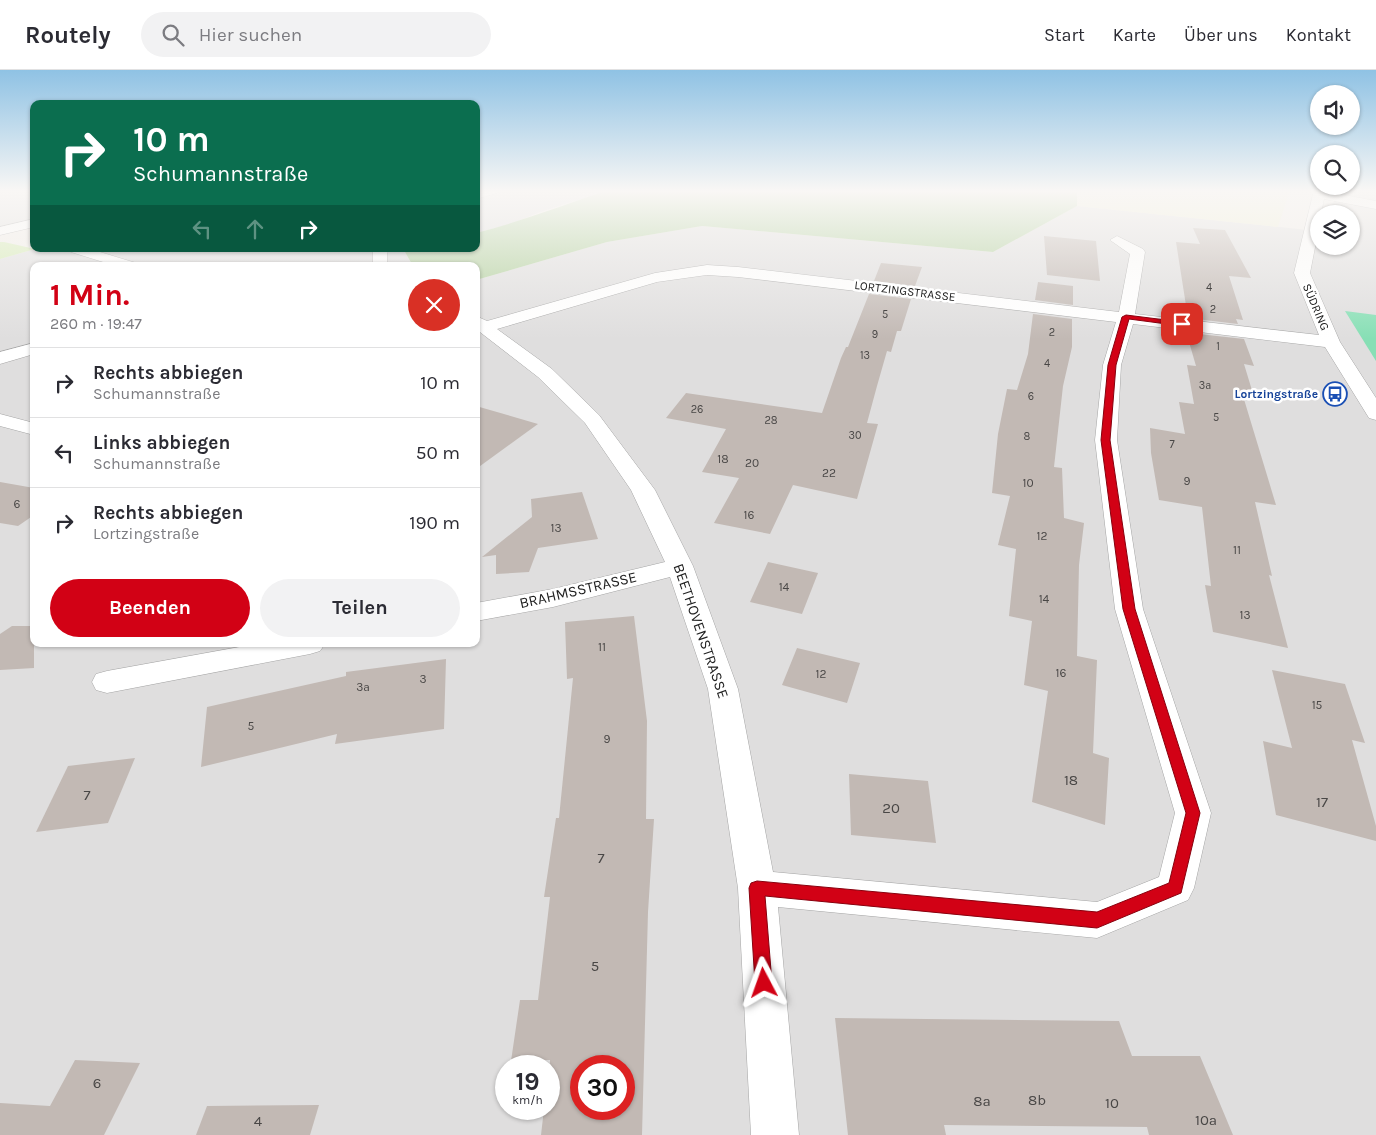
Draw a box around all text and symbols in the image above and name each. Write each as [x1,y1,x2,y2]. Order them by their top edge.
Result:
search box [141,12,491,57]
text: Routely [25,21,111,49]
icon: search [159,21,187,49]
text: Hier suchen [199,24,302,46]
text: Start [1044,24,1085,46]
text: Karte [1113,24,1156,46]
text: Über uns [1184,24,1258,46]
text: Kontakt [1286,24,1351,46]
map controls [1310,85,1360,255]
button: sound [1310,85,1360,135]
text: 10 m [133,119,210,160]
icon: right [50,120,115,185]
button: search [1310,145,1360,195]
text: Schumannstraße [133,161,308,187]
button: layers [1310,205,1360,255]
icon: left [188,215,216,243]
icon: ahead [241,215,269,243]
icon: right [294,215,322,243]
text: 1 Min. [50,277,130,313]
street label: LORTZINGSTRASSE [854,278,956,304]
button: close [408,279,460,331]
house number: 4 [1206,281,1212,294]
street label: SÜDRING [1300,281,1332,333]
pin [1161,303,1203,345]
house number: 2 [1210,303,1216,316]
house number: 5 [882,308,888,321]
icon: arrive [1168,310,1196,338]
text: 260 m · 19:47 [50,314,142,333]
house number: 2 [1049,326,1055,339]
house number: 9 [872,328,878,341]
house number: 1 [1216,340,1220,353]
house number: 13 [860,349,870,362]
house number: 4 [1044,357,1050,370]
text: Rechts abbiegen [93,362,243,384]
icon: right [50,369,78,397]
text: 10 m [420,372,460,394]
house number: 3a [1199,379,1211,392]
bus stop icon: Lortzingstraße [1322,381,1348,407]
text: Schumannstraße [93,384,220,403]
place label: Lortzingstraße [1235,387,1318,401]
house number: 6 [1028,390,1034,403]
house number: 26 [691,403,703,416]
house number: 5 [1213,411,1219,424]
house number: 28 [764,414,778,427]
house number: 30 [848,429,862,442]
house number: 8 [1024,430,1031,443]
text: Links abbiegen [93,432,230,454]
house number: 7 [1169,438,1175,451]
icon: left [50,439,78,467]
text: 50 m [416,442,460,464]
house number: 18 [717,452,729,466]
text: Schumannstraße [93,454,220,473]
house number: 20 [745,456,759,470]
house number: 22 [822,466,836,480]
house number: 9 [1184,474,1191,488]
house number: 10 [1022,476,1034,490]
house number: 6 [14,497,21,511]
text: Rechts abbiegen [93,502,243,524]
house number: 16 [744,508,755,522]
icon: right [50,509,78,537]
text: 190 m [409,512,460,534]
house number: 13 [550,521,562,535]
text: Lortzingstraße [93,524,199,543]
house number: 12 [1037,529,1048,543]
house number: 11 [1233,543,1241,557]
street label: BEETHOVENSTRASSE [669,561,733,701]
street label: BRAHMSSTRASSE [518,568,638,612]
button: Beenden [50,579,250,637]
button: Teilen [260,579,460,637]
house number: 14 [779,580,790,594]
house number: 14 [1039,592,1050,606]
house number: 13 [1239,608,1251,622]
house number: 11 [598,640,606,654]
house number: 16 [1056,666,1067,680]
house number: 12 [816,667,827,681]
house number: 3 [419,672,427,686]
house number: 3a [356,680,370,694]
house number: 15 [1312,698,1323,712]
house number: 5 [248,719,255,733]
house number: 9 [604,732,611,746]
house number: 18 [1064,771,1078,789]
house number: 7 [83,786,91,804]
house number: 17 [1316,793,1328,811]
house number: 20 [882,799,900,817]
house number: 7 [597,849,605,867]
position arrow [737,956,789,1008]
house number: 5 [591,957,599,975]
speed limit sign: 30 [570,1055,635,1120]
text: 19 [515,1067,540,1096]
house number: 6 [93,1074,101,1092]
house number: 8b [1028,1091,1046,1109]
house number: 8a [973,1092,991,1110]
text: km/h [512,1093,543,1107]
house number: 10 [1105,1094,1119,1112]
house number: 10a [1195,1111,1217,1129]
house number: 4 [254,1112,263,1130]

